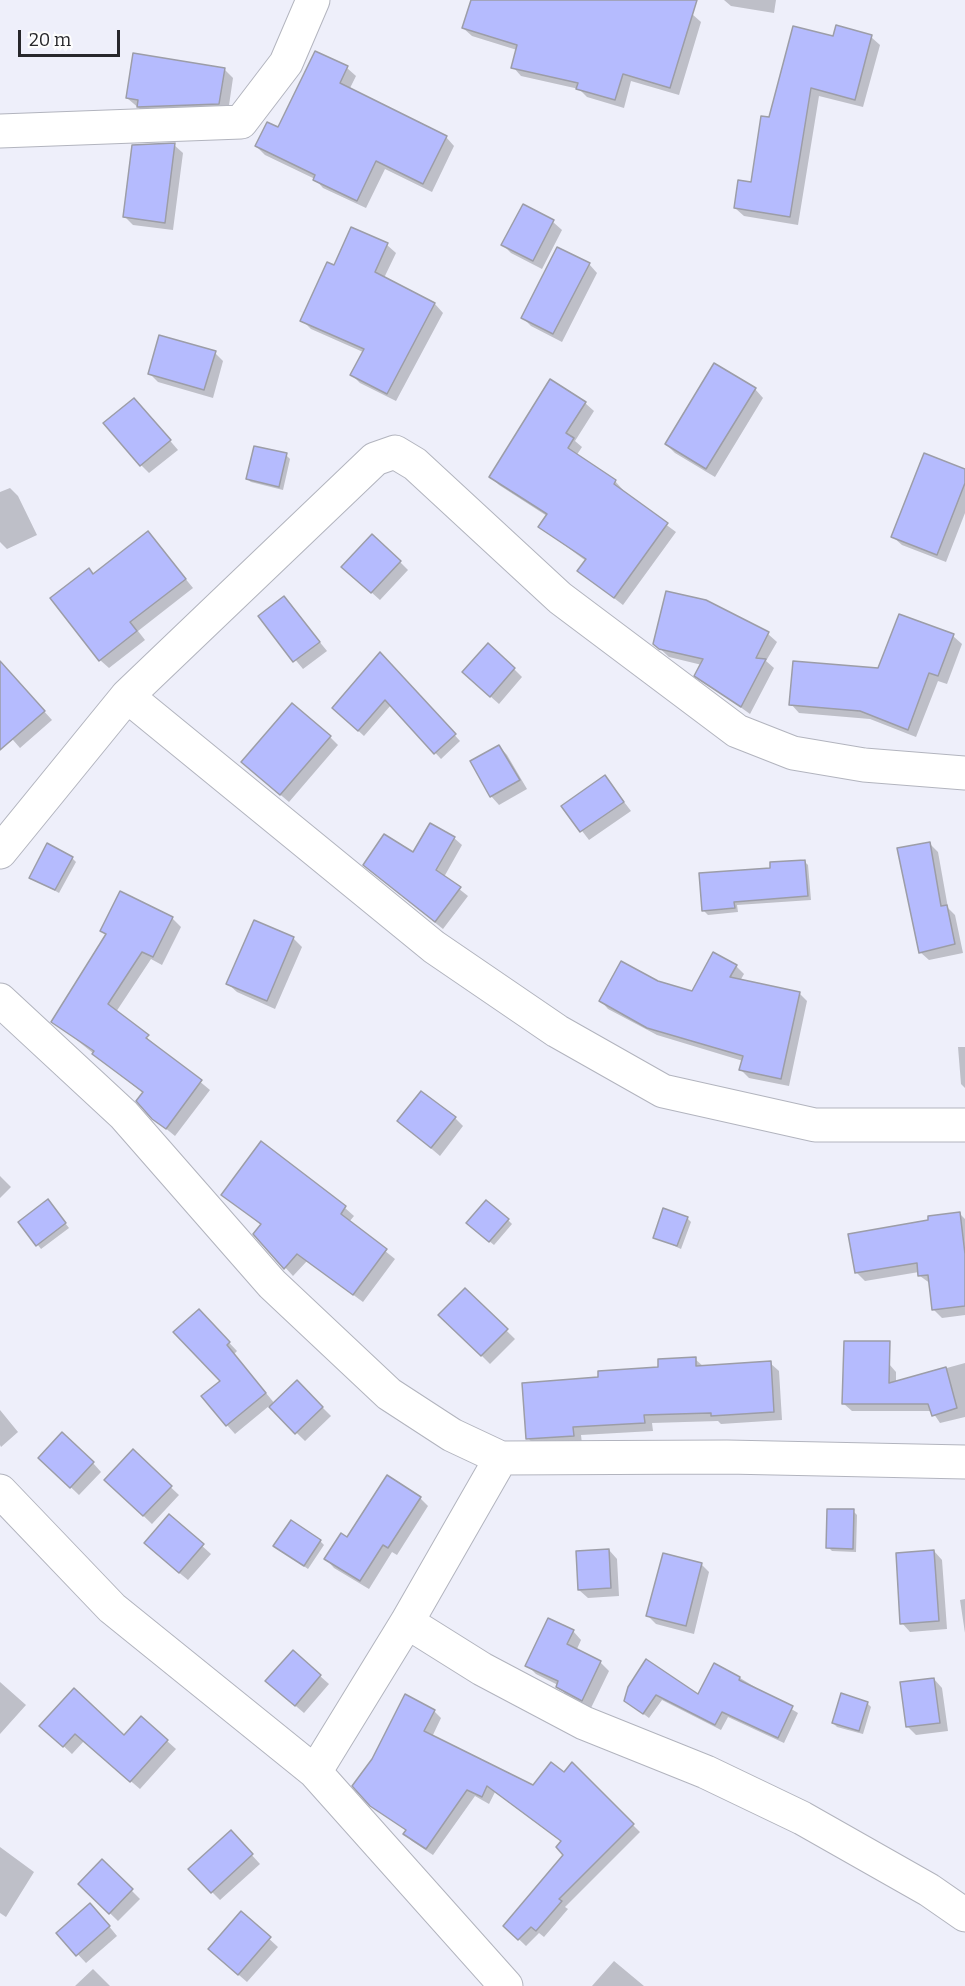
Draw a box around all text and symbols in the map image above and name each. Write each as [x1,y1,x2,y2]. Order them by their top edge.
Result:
scale bar [21,18,123,56]
text: 20 m [29,29,71,51]

